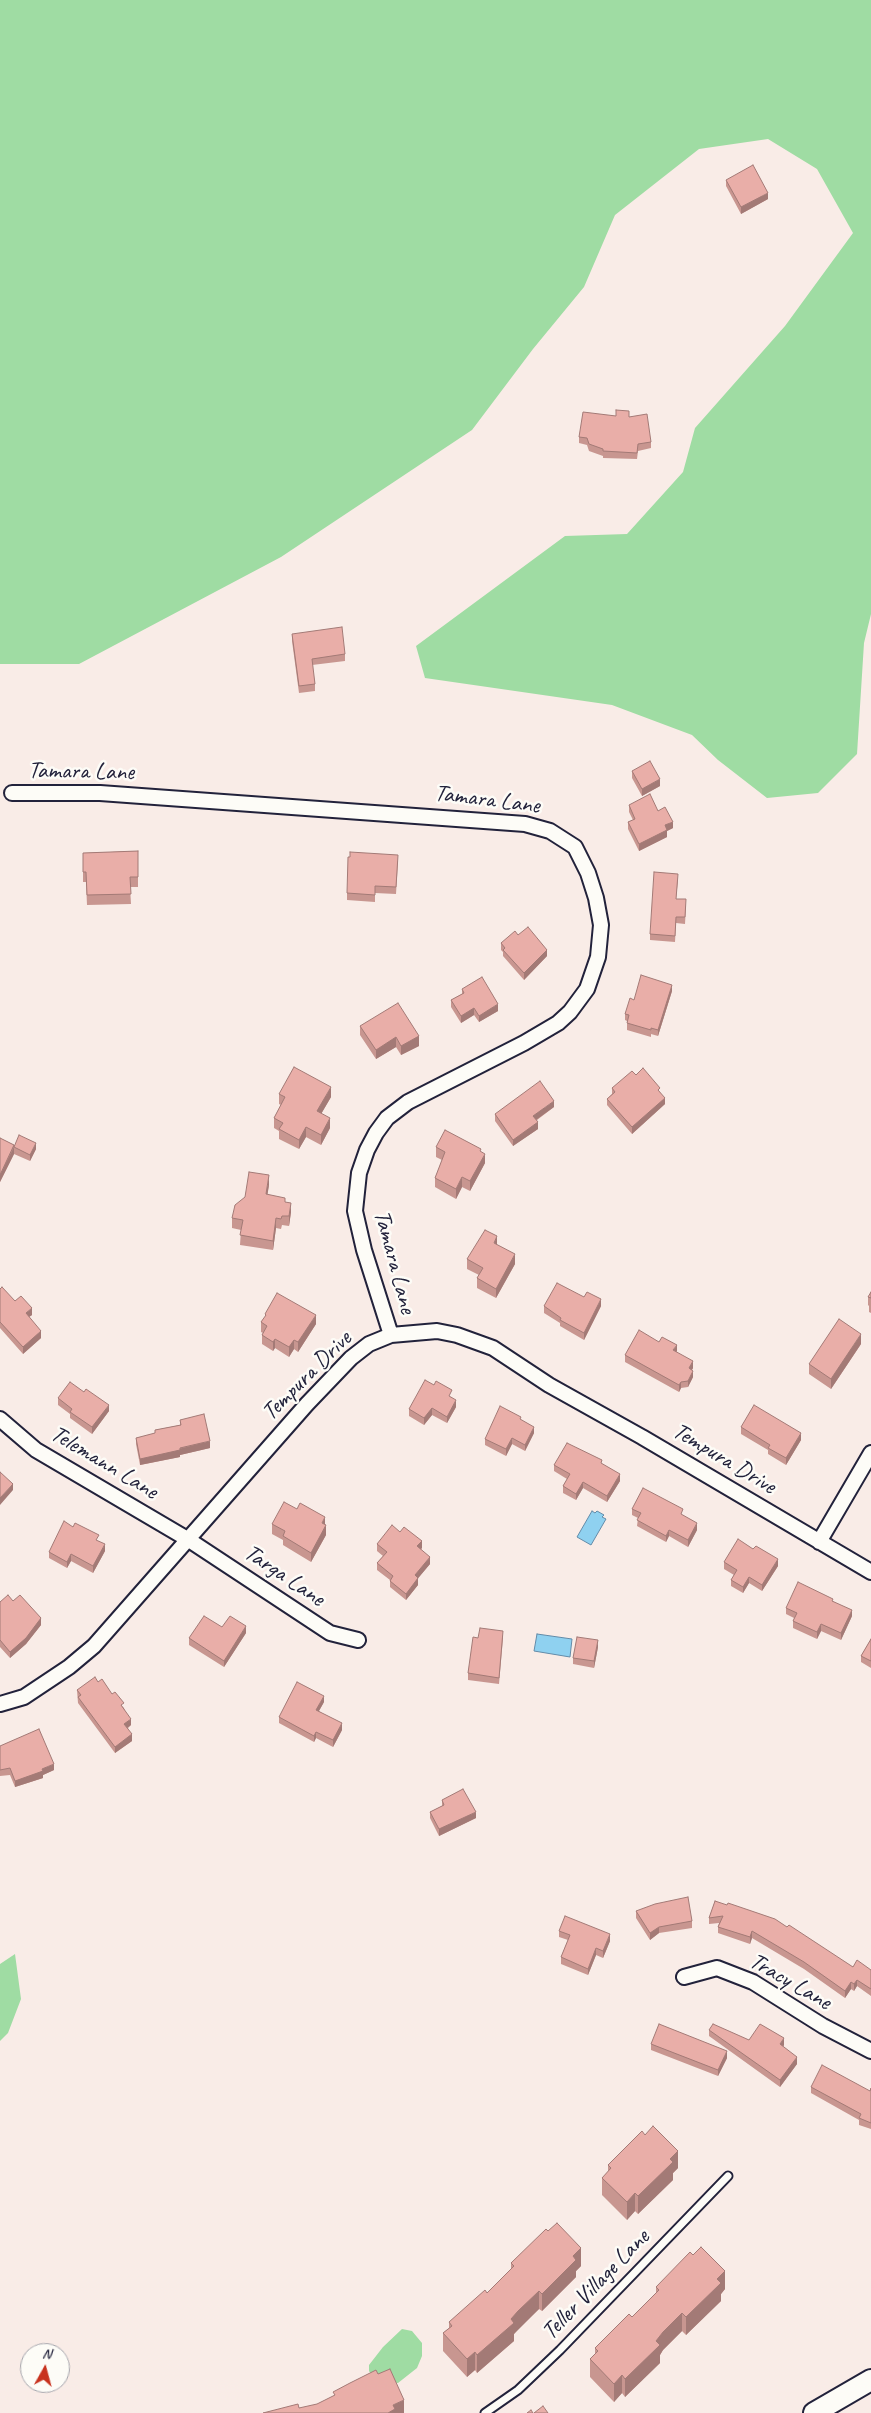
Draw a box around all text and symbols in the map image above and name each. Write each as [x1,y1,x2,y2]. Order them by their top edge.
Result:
street label: Tamara Lane [28,757,134,787]
street label: Tamara Lane [433,779,541,821]
street label: Tamara Lane [366,1207,422,1317]
street label: Tempura Drive [256,1325,358,1427]
street label: Tempura Drive [667,1417,781,1501]
street label: Telemann Lane [45,1420,163,1506]
street label: Targa Lane [238,1539,330,1613]
street label: Tracy Lane [744,1947,836,2017]
street label: Teller Village Lane [536,2224,656,2346]
north arrow [20,2343,70,2393]
text: N [41,2345,52,2363]

